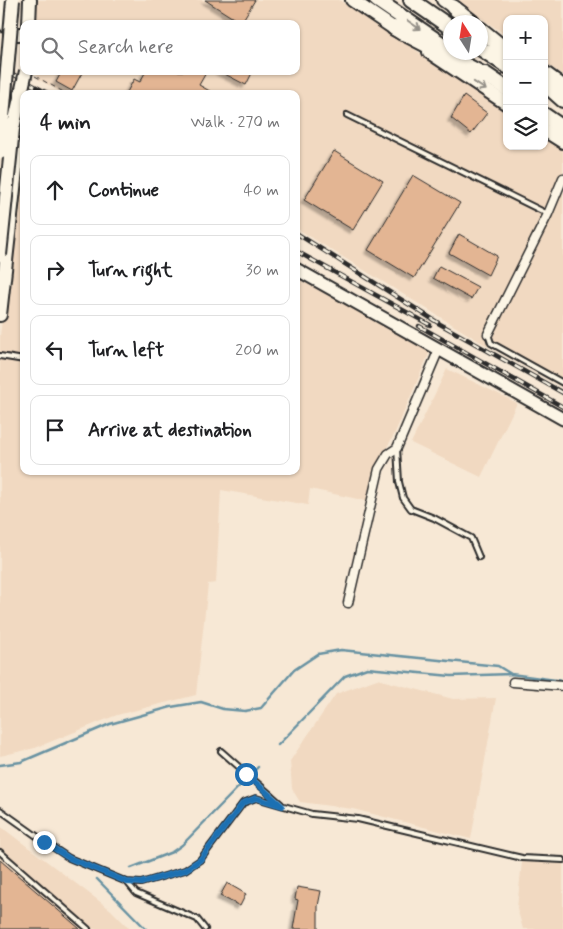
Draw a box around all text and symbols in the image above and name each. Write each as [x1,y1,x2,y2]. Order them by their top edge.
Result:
north arrow [443,15,488,60]
map controls [503,15,548,150]
button: + [503,15,548,60]
search box [20,20,300,75]
one-way arrow [407,20,421,30]
icon: search [38,34,66,62]
text: Search here [78,35,174,60]
button: − [503,60,548,105]
one-way arrow [472,81,486,91]
button: layers [503,105,548,150]
text: 4 min [40,109,91,137]
text: Walk · 270 m [191,112,280,133]
icon: ahead [41,176,69,204]
text: Continue [88,178,159,203]
text: 40 m [243,180,279,201]
icon: right [41,256,69,284]
text: Turn right [88,258,172,283]
text: 30 m [246,260,279,281]
icon: left [41,336,69,364]
text: Turn left [88,338,164,363]
text: 200 m [235,340,279,361]
icon: arrive [41,416,69,444]
text: Arrive at destination [88,418,252,443]
route start [235,763,258,786]
route end [33,831,56,854]

